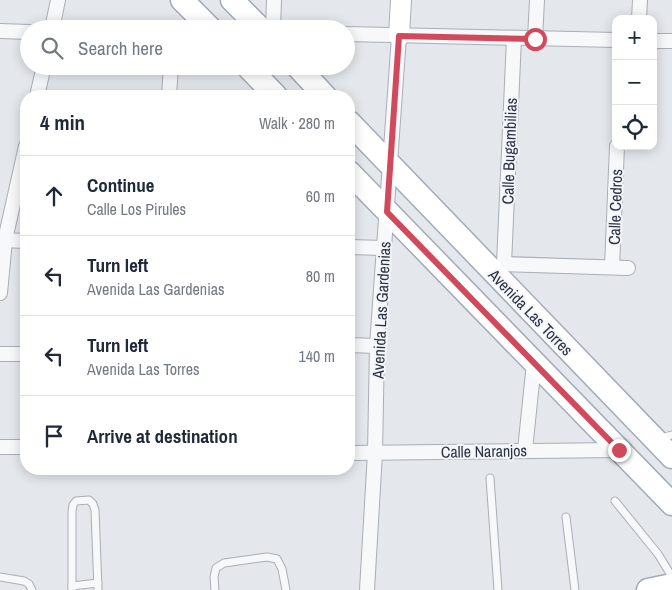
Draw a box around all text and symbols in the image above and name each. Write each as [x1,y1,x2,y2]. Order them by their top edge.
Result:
map controls [612,15,657,150]
button: + [612,15,657,60]
search box [20,20,355,75]
route start [524,28,547,51]
icon: search [38,34,66,62]
text: Search here [78,35,163,61]
button: − [612,60,657,105]
street label: Calle Bugambilias [496,97,522,205]
button: locate [612,105,657,150]
text: 4 min [40,108,85,137]
text: Walk · 280 m [259,112,335,134]
street label: Calle Cedros [603,169,627,245]
text: Continue [87,172,155,198]
icon: ahead [40,182,68,210]
text: 60 m [306,185,335,207]
text: Calle Los Pirules [87,198,186,220]
street label: Avenida Las Gardenias [366,241,396,380]
text: Turn left [87,252,148,278]
icon: left [40,262,68,290]
street label: Avenida Las Torres [483,263,578,360]
text: 80 m [306,265,335,287]
text: Avenida Las Gardenias [87,278,225,300]
text: Turn left [87,332,148,358]
icon: left [40,342,68,370]
text: 140 m [299,345,335,367]
text: Avenida Las Torres [87,358,200,380]
icon: arrive [40,422,68,450]
text: Arrive at destination [87,423,238,449]
street label: Calle Naranjos [441,439,527,463]
route end [608,439,631,462]

